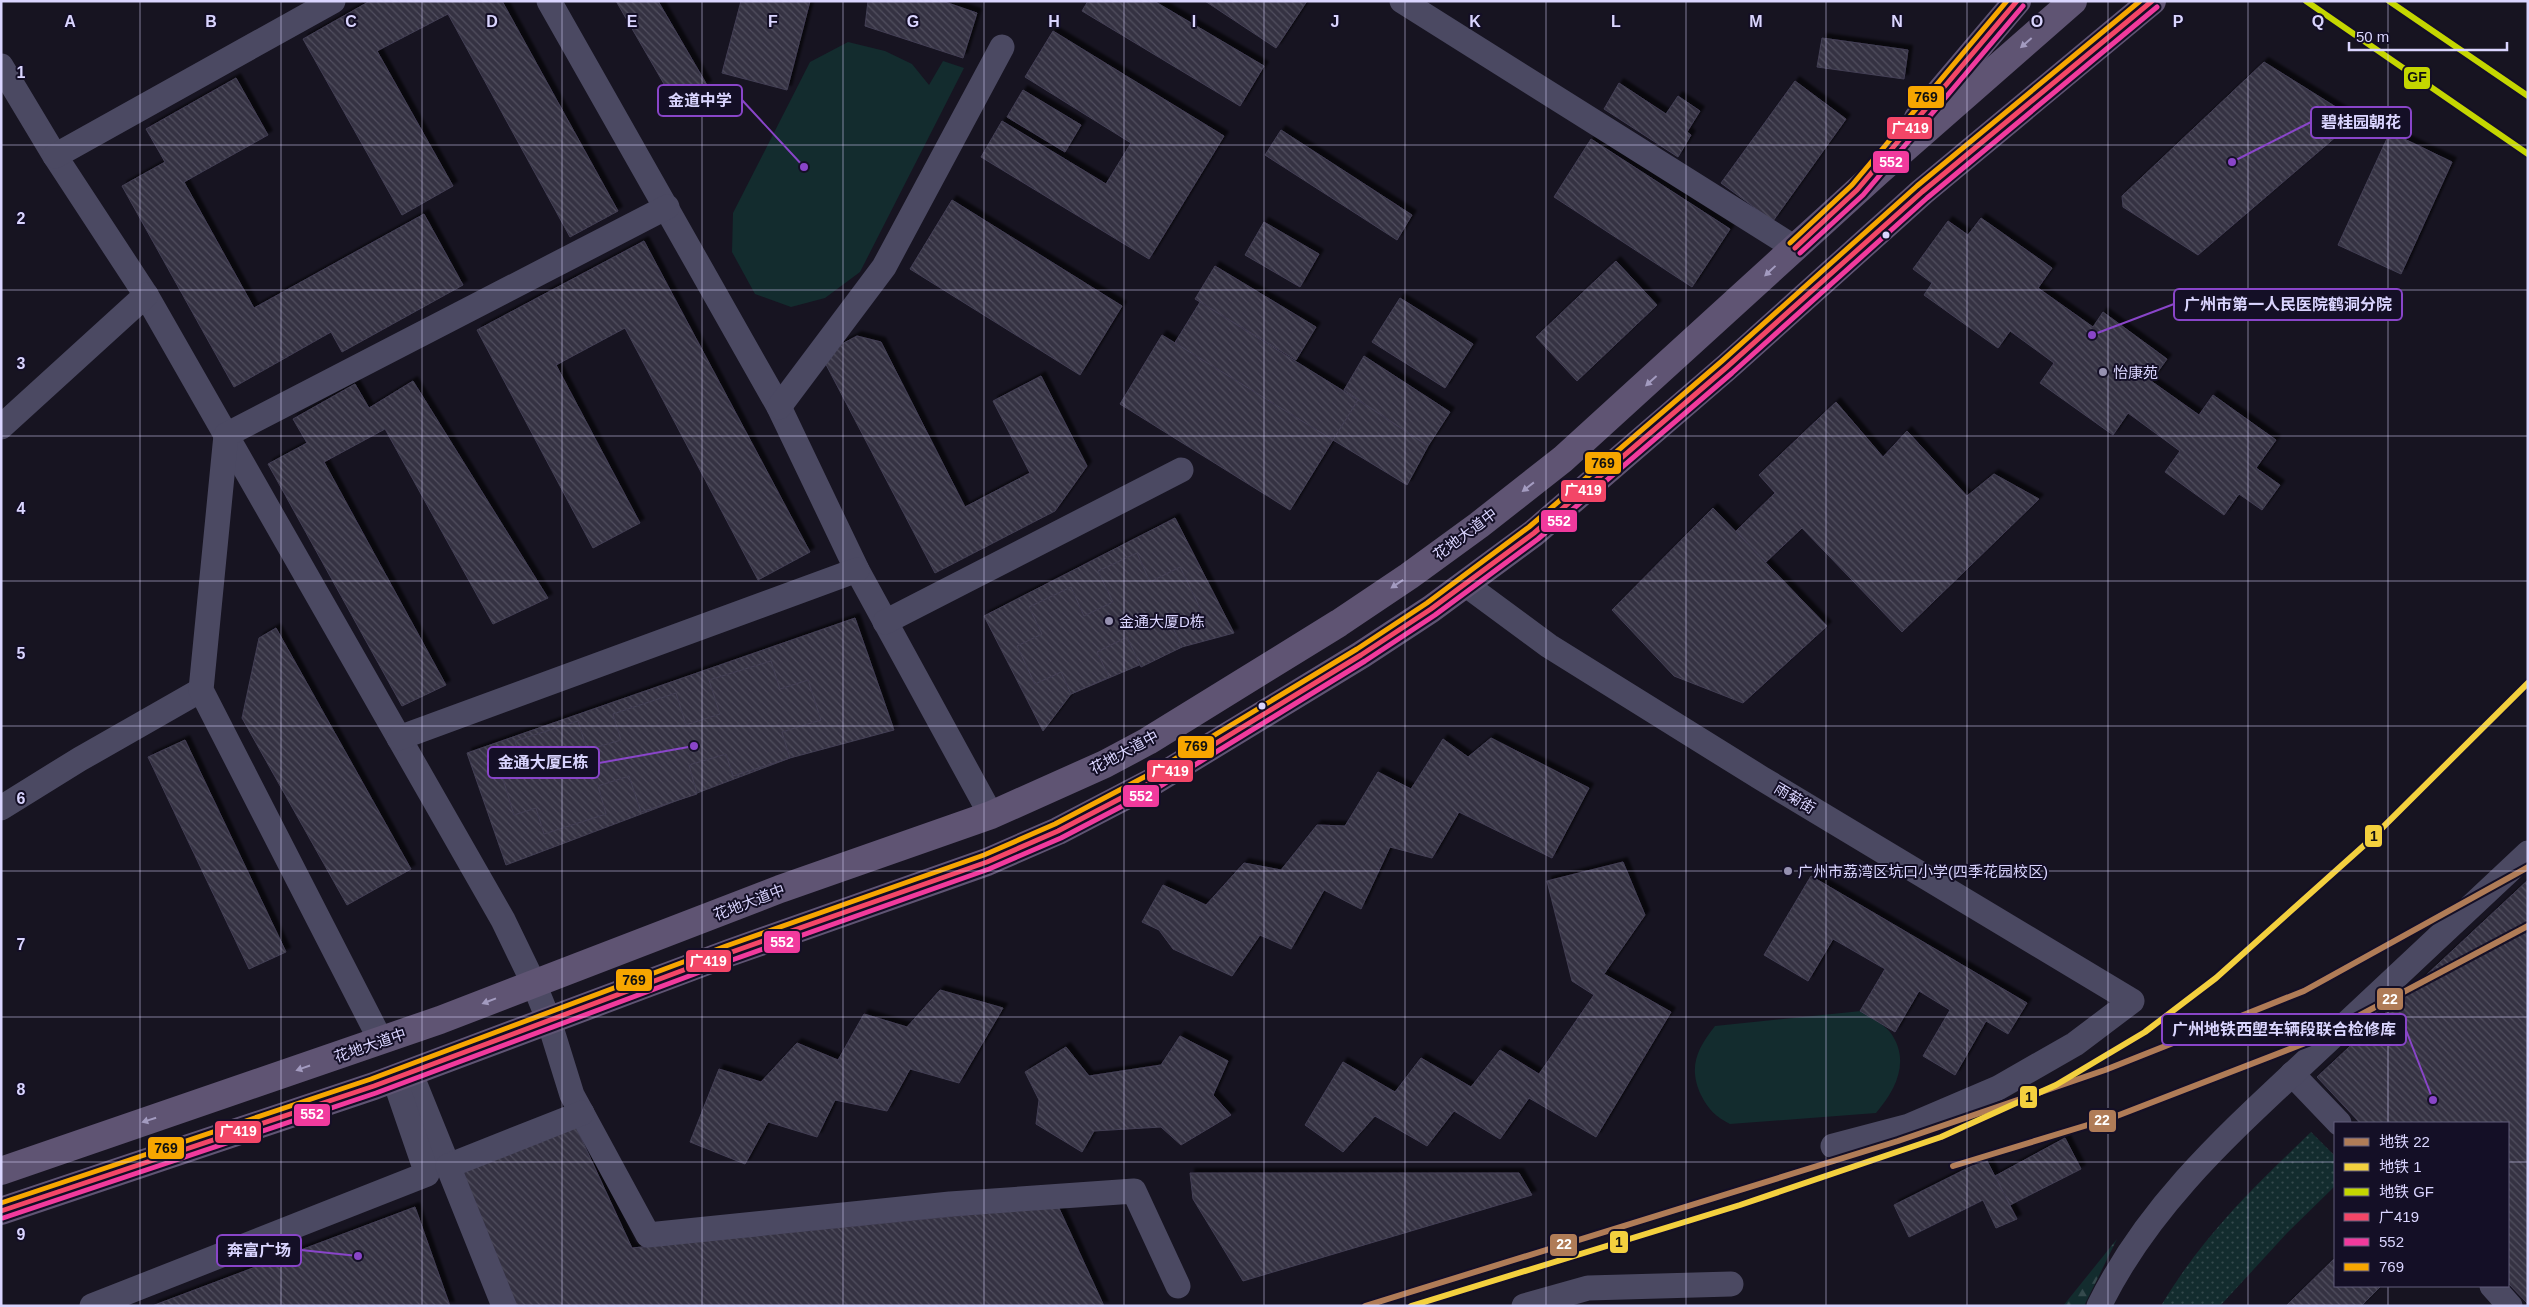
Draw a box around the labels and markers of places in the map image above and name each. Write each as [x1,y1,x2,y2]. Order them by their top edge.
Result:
callout: 金道中学 [658,85,742,116]
callout: 碧桂园朝花 [2311,107,2411,138]
unlabelled marker [1881,230,1891,240]
callout: 广州市第一人民医院鹤洞分院 [2174,289,2402,320]
place label: 怡康苑 [2113,364,2158,381]
marker: 怡康苑 [2097,366,2109,378]
place label: 金通大厦D栋 [1119,613,1205,630]
marker: 金通大厦D栋 [1103,615,1115,627]
unlabelled marker [1257,701,1267,711]
callout: 金通大厦E栋 [488,747,599,778]
place label: 广州市荔湾区坑口小学(四季花园校区) [1798,863,2048,880]
marker: 广州市荔湾区坑口小学(四季花园校区) [1782,865,1794,877]
callout: 广州地铁西塱车辆段联合检修库 [2162,1014,2406,1045]
callout: 奔富广场 [217,1235,301,1266]

